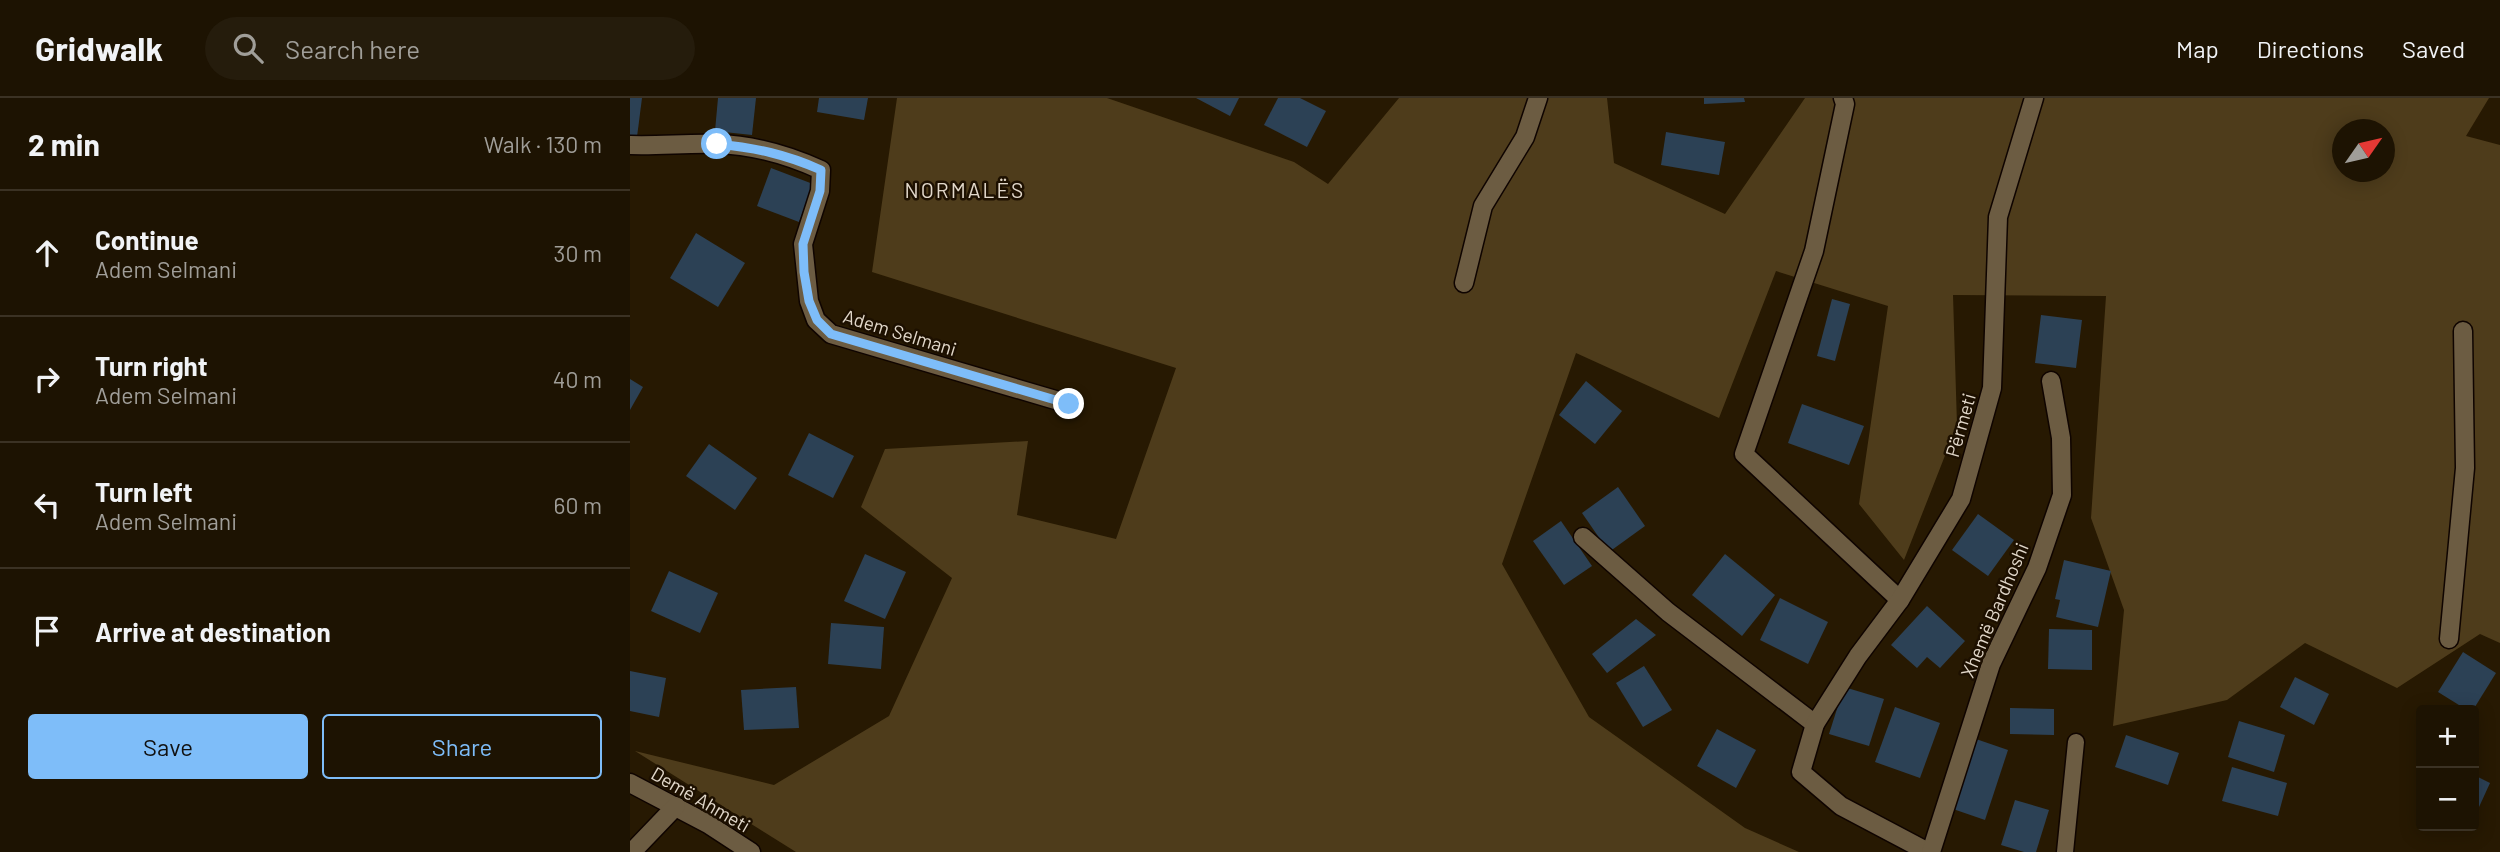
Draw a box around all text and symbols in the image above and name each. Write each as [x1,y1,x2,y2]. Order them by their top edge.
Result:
search box [205,17,695,80]
text: Gridwalk [35,28,163,68]
icon: search [229,29,267,67]
text: Search here [285,33,420,64]
text: Map [2176,34,2219,63]
text: Directions [2257,34,2364,63]
text: Saved [2402,34,2465,63]
north arrow [2332,119,2395,182]
text: 2 min [28,126,100,162]
route start [701,128,732,159]
text: Walk · 130 m [484,130,602,158]
district label: NORMALËS [905,177,1025,202]
text: Continue [95,224,199,255]
icon: ahead [28,234,66,272]
text: 30 m [554,239,602,267]
text: Adem Selmani [95,255,237,283]
street label: Adem Selmani [840,304,960,360]
text: Turn right [95,350,208,381]
icon: right [28,360,66,398]
text: 40 m [553,365,602,393]
text: Adem Selmani [95,381,237,409]
route end [1053,388,1084,419]
street label: Përmeti [1940,390,1980,460]
text: Turn left [95,476,193,507]
icon: left [28,486,66,524]
text: 60 m [554,491,602,519]
text: Adem Selmani [95,507,237,535]
street label: Xhemë Bardhoshi [1955,539,2033,681]
icon: arrive [28,612,66,650]
text: Arrive at destination [95,616,331,647]
map controls [2416,705,2479,831]
button: + [2416,705,2479,768]
button: Save [28,714,308,779]
button: Share [322,714,602,779]
street label: Demë Ahmeti [647,761,755,837]
button: − [2416,768,2479,831]

